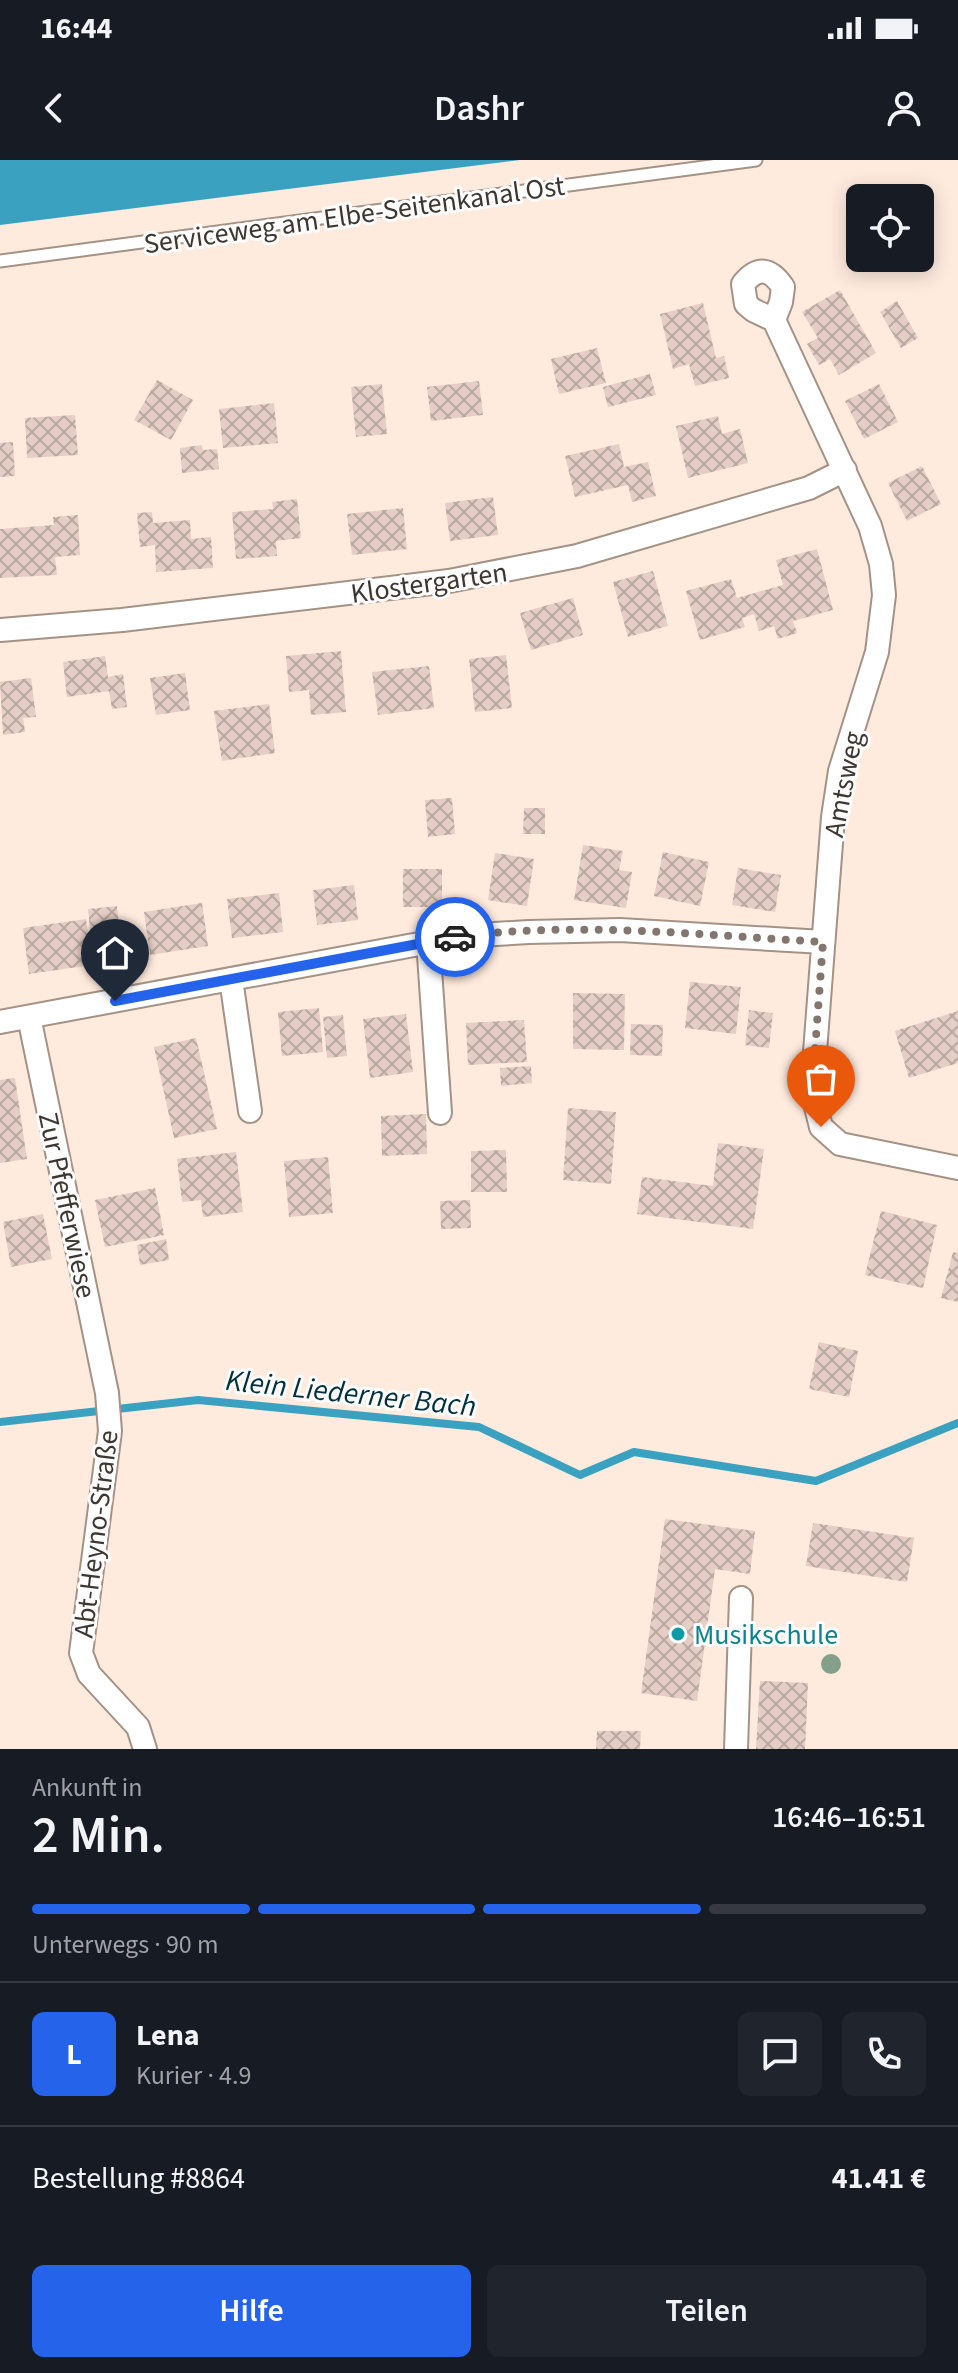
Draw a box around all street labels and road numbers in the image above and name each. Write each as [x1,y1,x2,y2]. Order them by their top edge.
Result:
street label: Serviceweg am Elbe-Seitenkanal Ost [141,166,568,264]
street label: Klostergarten [348,552,510,614]
street label: Amtsweg [814,728,874,841]
street label: Zur Pfefferwiese [28,1109,106,1302]
street label: Abt-Heyno-Straße [63,1428,129,1640]

